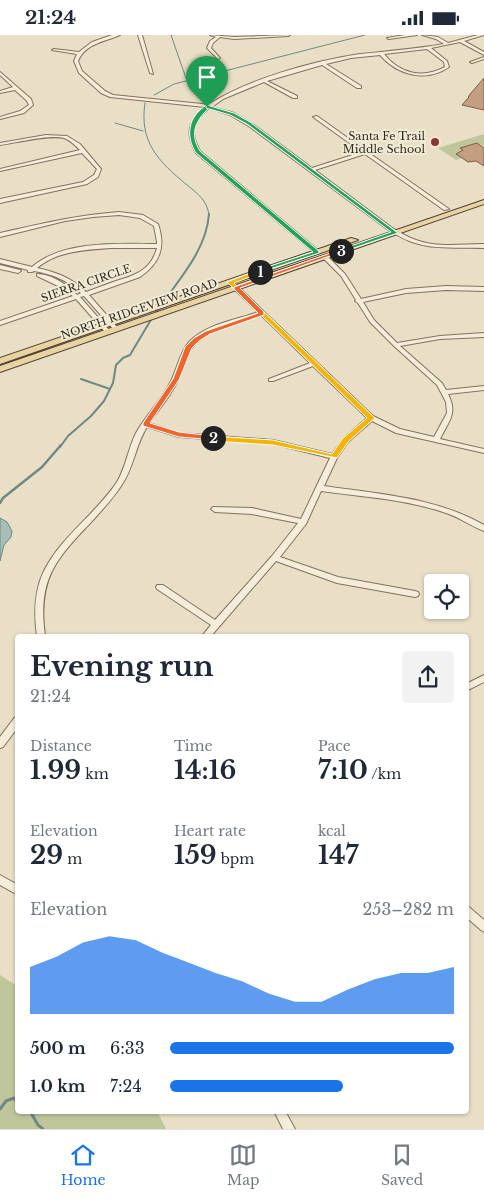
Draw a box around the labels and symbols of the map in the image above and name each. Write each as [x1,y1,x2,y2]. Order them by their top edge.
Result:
pin [186,56,228,107]
place label: Santa Fe Trail Middle School [343,129,425,156]
marker: Santa Fe Trail Middle School [429,136,441,148]
pin: 3 [328,239,354,263]
pin: 1 [248,259,272,285]
street label: SIERRA CIRCLE [39,261,133,305]
street label: NORTH RIDGEVIEW ROAD [59,275,219,342]
pin: 2 [200,425,226,451]

